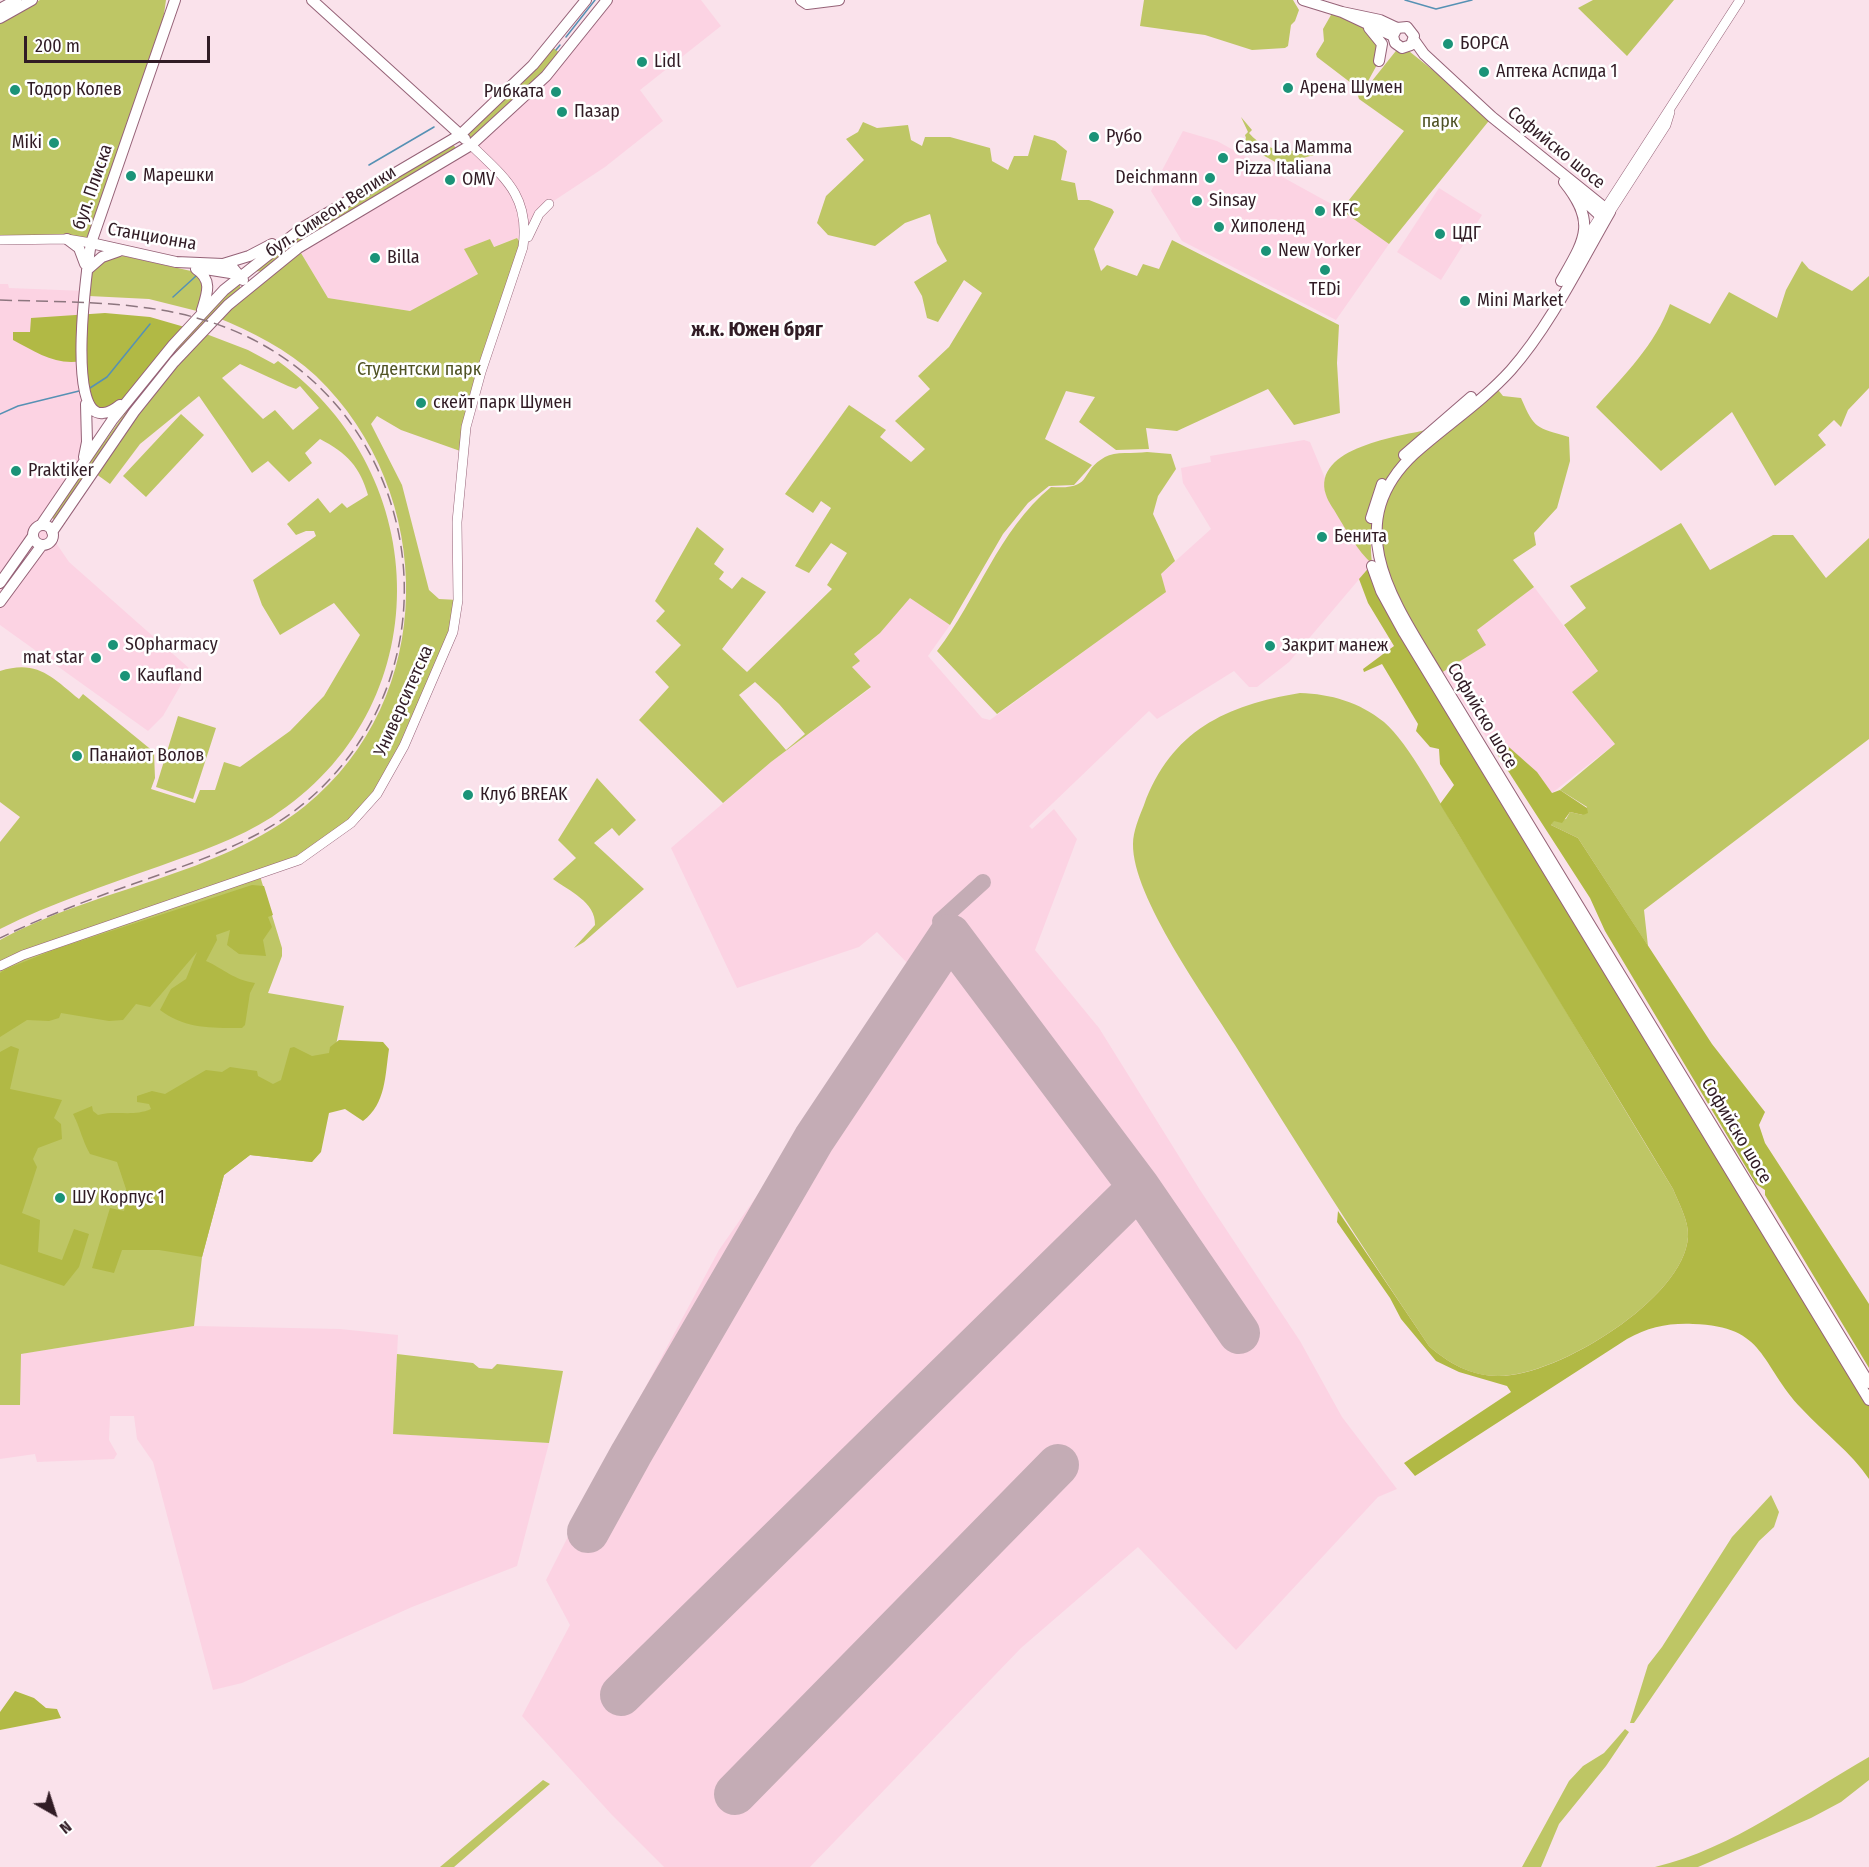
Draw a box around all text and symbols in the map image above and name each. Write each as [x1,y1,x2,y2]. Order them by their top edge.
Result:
scale bar [27,24,213,62]
place label: БОРСА [1460,33,1509,55]
text: 200 m [35,35,80,57]
marker: БОРСА [1441,37,1455,51]
place label: Lidl [654,51,681,73]
marker: Lidl [635,55,649,69]
place label: Аптека Аспида 1 [1496,61,1617,83]
marker: Аптека Аспида 1 [1477,65,1491,79]
place label: Арена Шумен [1300,77,1403,99]
place label: Тодор Колев [27,79,122,101]
place label: Рибката [484,81,544,103]
marker: Арена Шумен [1281,81,1295,95]
marker: Тодор Колев [8,83,22,97]
marker: Рибката [549,85,563,99]
place label: Пазар [574,101,620,123]
street label: Софийско шосе [1503,102,1609,194]
marker: Пазар [555,105,569,119]
park label: парк [1422,111,1458,133]
place label: Рубо [1106,126,1142,148]
marker: Рубо [1087,130,1101,144]
place label: Miki [12,132,42,154]
marker: Miki [47,136,61,150]
place label: Casa La Mamma Pizza Italiana [1235,137,1352,180]
street label: бул. Плиска [68,141,118,233]
marker: Casa La Mamma Pizza Italiana [1216,151,1230,165]
street label: бул. Симеон Велики [262,162,400,262]
place label: Марешки [143,165,214,187]
place label: Deichmann [1115,167,1198,189]
marker: Марешки [124,169,138,183]
place label: OMV [462,169,495,191]
marker: Deichmann [1203,171,1217,185]
marker: OMV [443,173,457,187]
place label: Sinsay [1209,190,1256,212]
marker: Sinsay [1190,194,1204,208]
place label: KFC [1332,200,1358,222]
marker: KFC [1313,204,1327,218]
place label: Хиполенд [1231,216,1305,238]
street label: Станционна [106,219,198,255]
marker: Хиполенд [1212,220,1226,234]
place label: ЦДГ [1452,223,1481,245]
marker: ЦДГ [1433,227,1447,241]
place label: New Yorker [1278,240,1361,262]
marker: New Yorker [1259,244,1273,258]
place label: Billa [387,247,420,269]
marker: Billa [368,251,382,265]
marker: TEDi [1318,263,1332,277]
place label: TEDi [1309,279,1341,301]
place label: Mini Market [1477,290,1563,312]
marker: Mini Market [1458,294,1472,308]
district label: ж.к. Южен бряг [691,318,823,342]
park label: Студентски парк [357,359,481,381]
place label: скейт парк Шумен [433,392,572,414]
marker: скейт парк Шумен [414,396,428,410]
place label: Praktiker [28,460,94,482]
marker: Praktiker [9,464,23,478]
place label: Бенита [1334,526,1387,548]
marker: Бенита [1315,530,1329,544]
place label: SOpharmacy [125,634,218,656]
place label: Закрит манеж [1282,635,1388,657]
marker: SOpharmacy [106,638,120,652]
marker: Закрит манеж [1263,639,1277,653]
street label: Университетска [370,642,438,760]
place label: mat star [23,647,84,669]
marker: mat star [89,651,103,665]
street label: Софийско шосе [1442,659,1522,773]
place label: Kaufland [137,665,202,687]
marker: Kaufland [118,669,132,683]
place label: Панайот Волов [89,745,204,767]
marker: Панайот Волов [70,749,84,763]
place label: Клуб BREAK [480,784,568,806]
marker: Клуб BREAK [461,788,475,802]
street label: Софийско шосе [1696,1074,1776,1188]
place label: ШУ Корпус 1 [72,1187,165,1209]
marker: ШУ Корпус 1 [53,1191,67,1205]
north arrow [24,1783,84,1843]
text: N [56,1817,75,1838]

